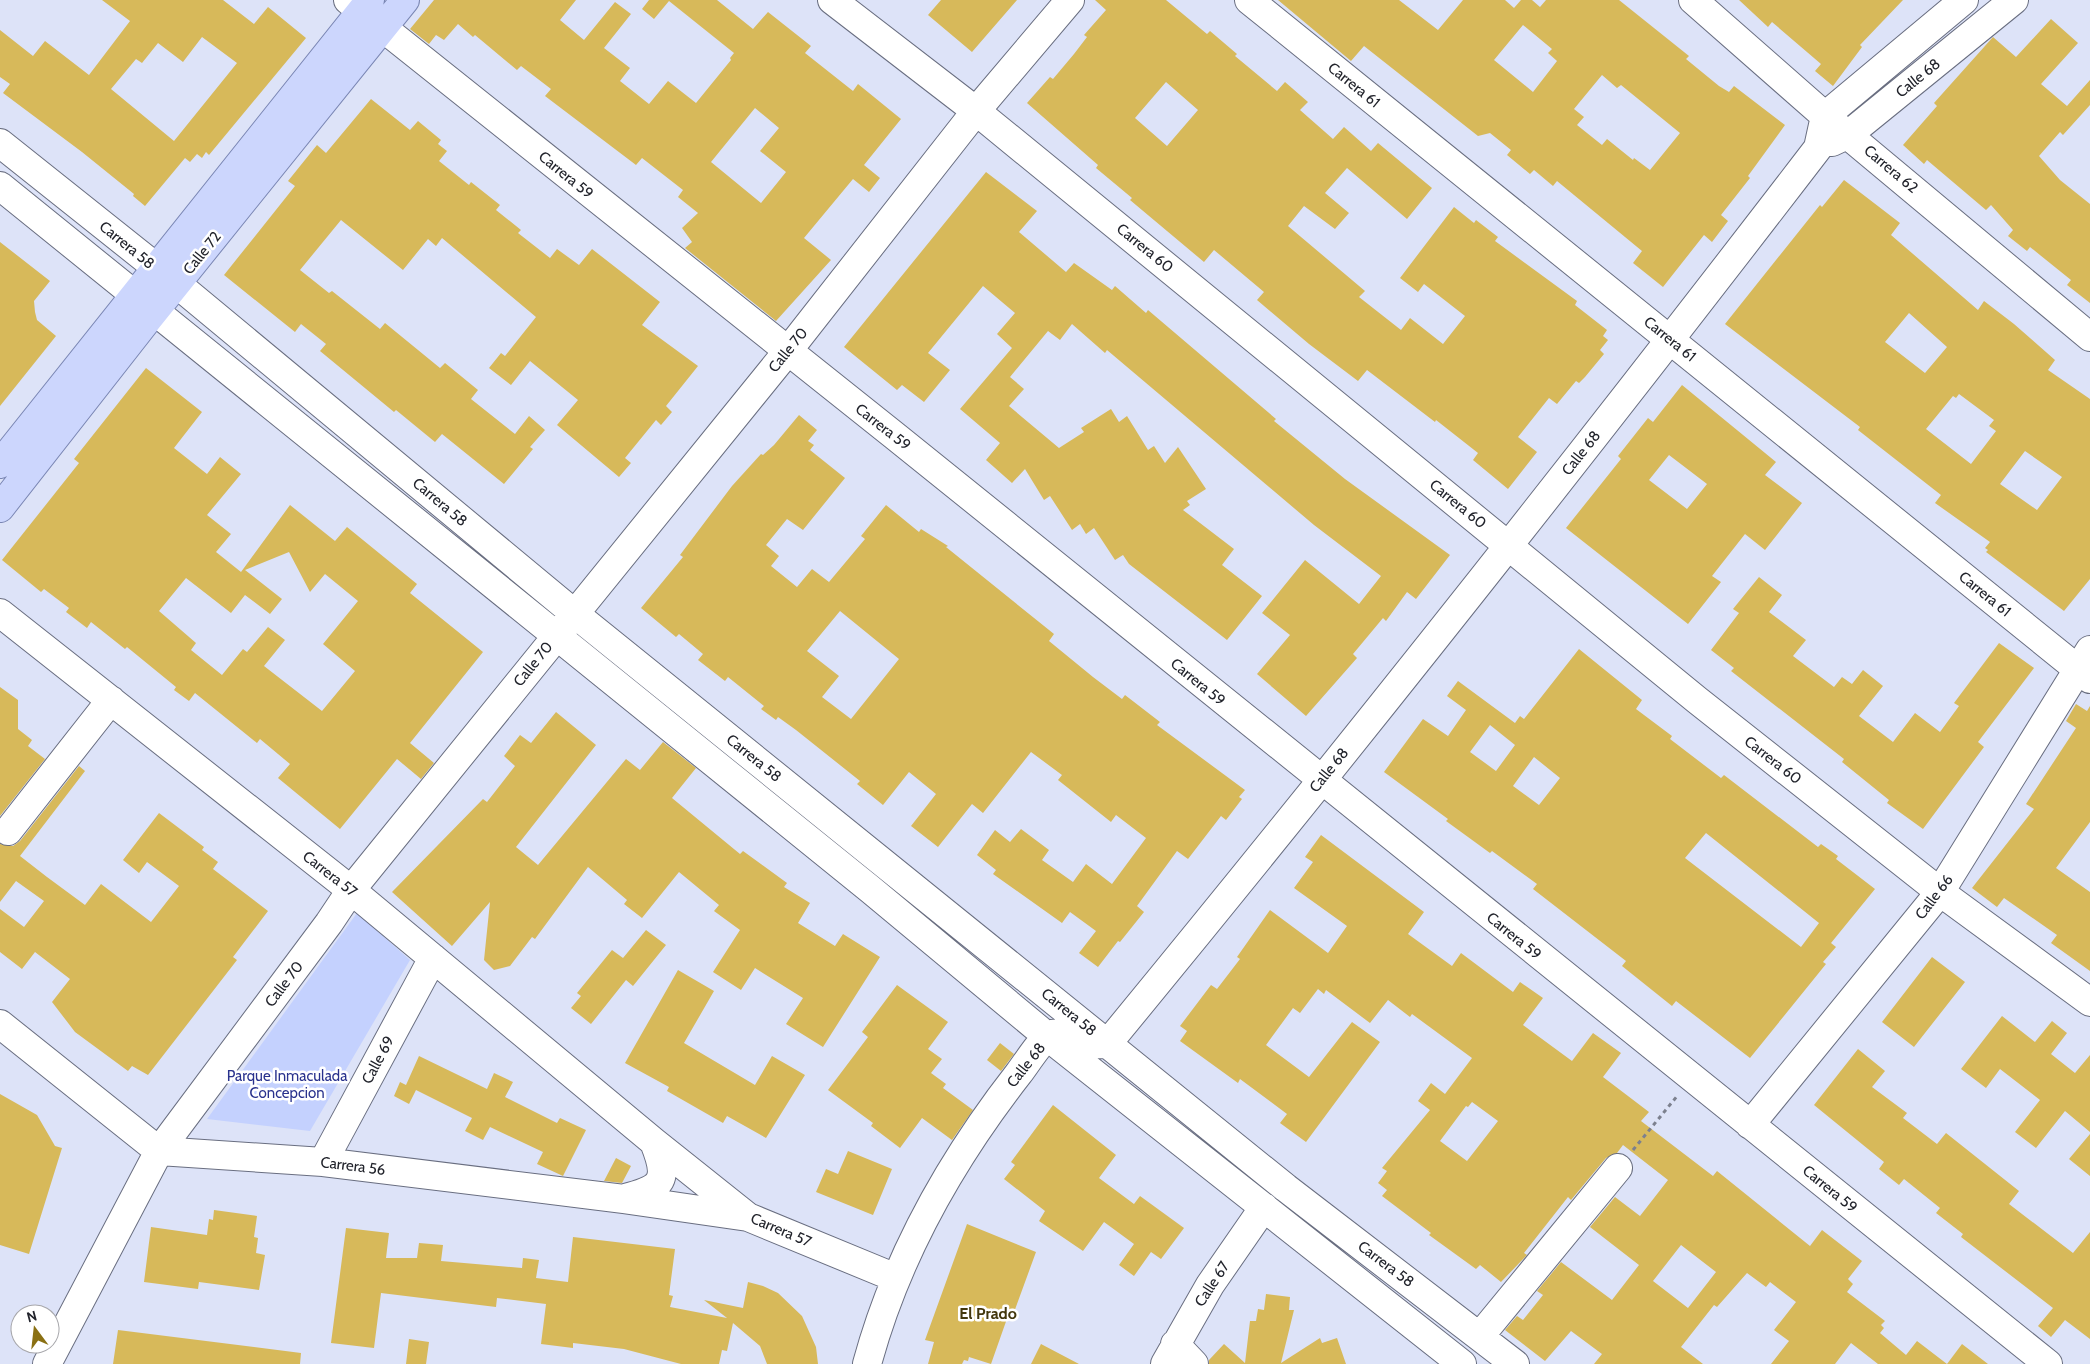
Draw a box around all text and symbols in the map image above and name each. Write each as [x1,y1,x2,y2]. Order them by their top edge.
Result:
street label: Calle 68 [1892,55,1944,101]
street label: Carrera 61 [1324,59,1384,111]
street label: Carrera 62 [1860,141,1922,197]
street label: Carrera 59 [535,147,597,203]
street label: Carrera 58 [96,217,158,273]
street label: Carrera 60 [1113,220,1177,276]
street label: Calle 72 [179,228,225,278]
street label: Carrera 61 [1640,313,1700,365]
street label: Calle 70 [765,324,811,376]
street label: Carrera 59 [852,400,914,454]
street label: Calle 68 [1558,427,1604,479]
street label: Carrera 58 [409,474,471,530]
street label: Carrera 60 [1426,476,1490,532]
street label: Carrera 61 [1955,568,2015,620]
street label: Calle 70 [510,638,556,690]
street label: Carrera 59 [1167,654,1229,710]
street label: Carrera 58 [723,730,785,786]
street label: Carrera 60 [1741,732,1805,788]
street label: Calle 68 [1306,744,1352,796]
street label: Carrera 57 [299,847,361,901]
street label: Calle 66 [1911,871,1957,923]
street label: Carrera 59 [1483,908,1545,964]
street label: Calle 70 [261,958,307,1010]
street label: Carrera 58 [1038,984,1100,1040]
street label: Calle 69 [358,1033,398,1087]
street label: Calle 68 [1003,1039,1049,1091]
park label: Parque Inmaculada Concepcion [227,1067,348,1102]
street label: Carrera 56 [320,1153,386,1179]
street label: Carrera 59 [1799,1161,1861,1217]
street label: Carrera 57 [748,1209,815,1251]
street label: Carrera 58 [1354,1237,1418,1291]
street label: Calle 67 [1191,1258,1234,1310]
north arrow [10,1304,60,1354]
district label: El Prado [959,1304,1017,1323]
text: N [25,1306,39,1326]

